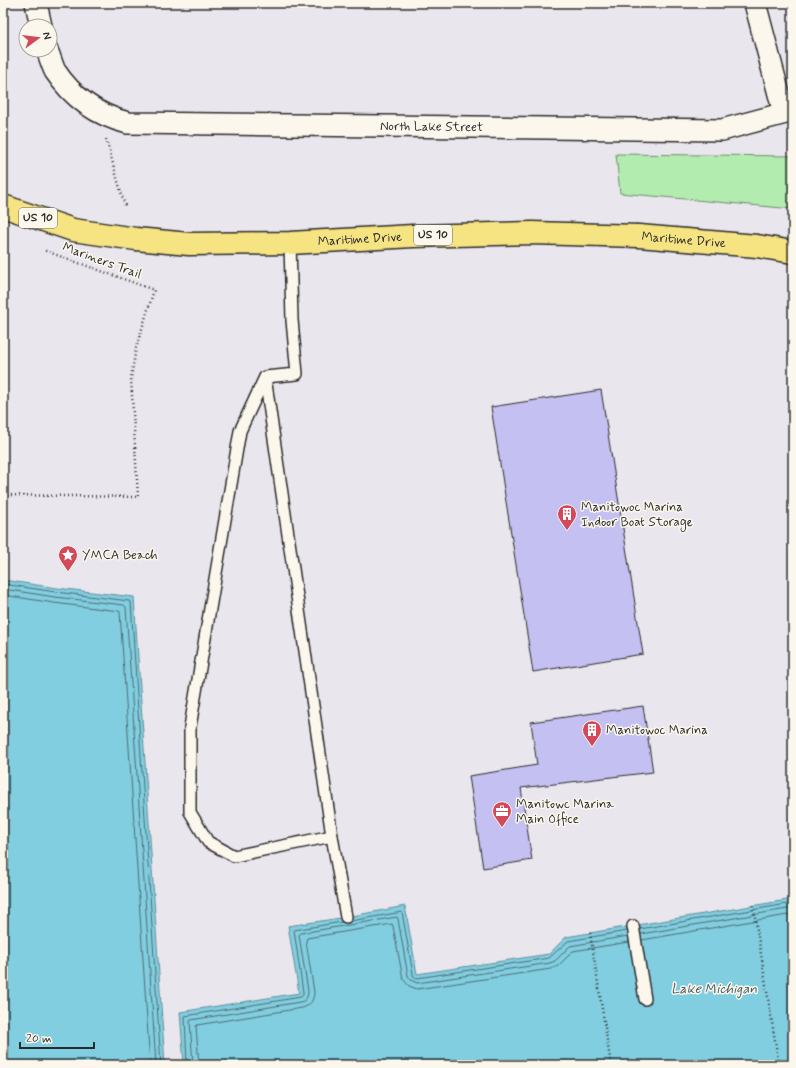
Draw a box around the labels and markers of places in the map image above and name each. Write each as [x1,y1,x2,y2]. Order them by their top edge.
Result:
place label: Manitowoc Marina Indoor Boat Storage [581,499,693,532]
building icon: Manitowoc Marina Indoor Boat Storage [556,503,578,531]
place icon: YMCA Beach [57,544,79,572]
place label: YMCA Beach [82,547,158,564]
building icon: Manitowoc Marina [581,719,603,747]
place label: Manitowoc Marina [606,722,708,739]
place label: Manitowc Marina Main Office [516,796,614,828]
office icon: Manitowc Marina Main Office [491,800,513,828]

